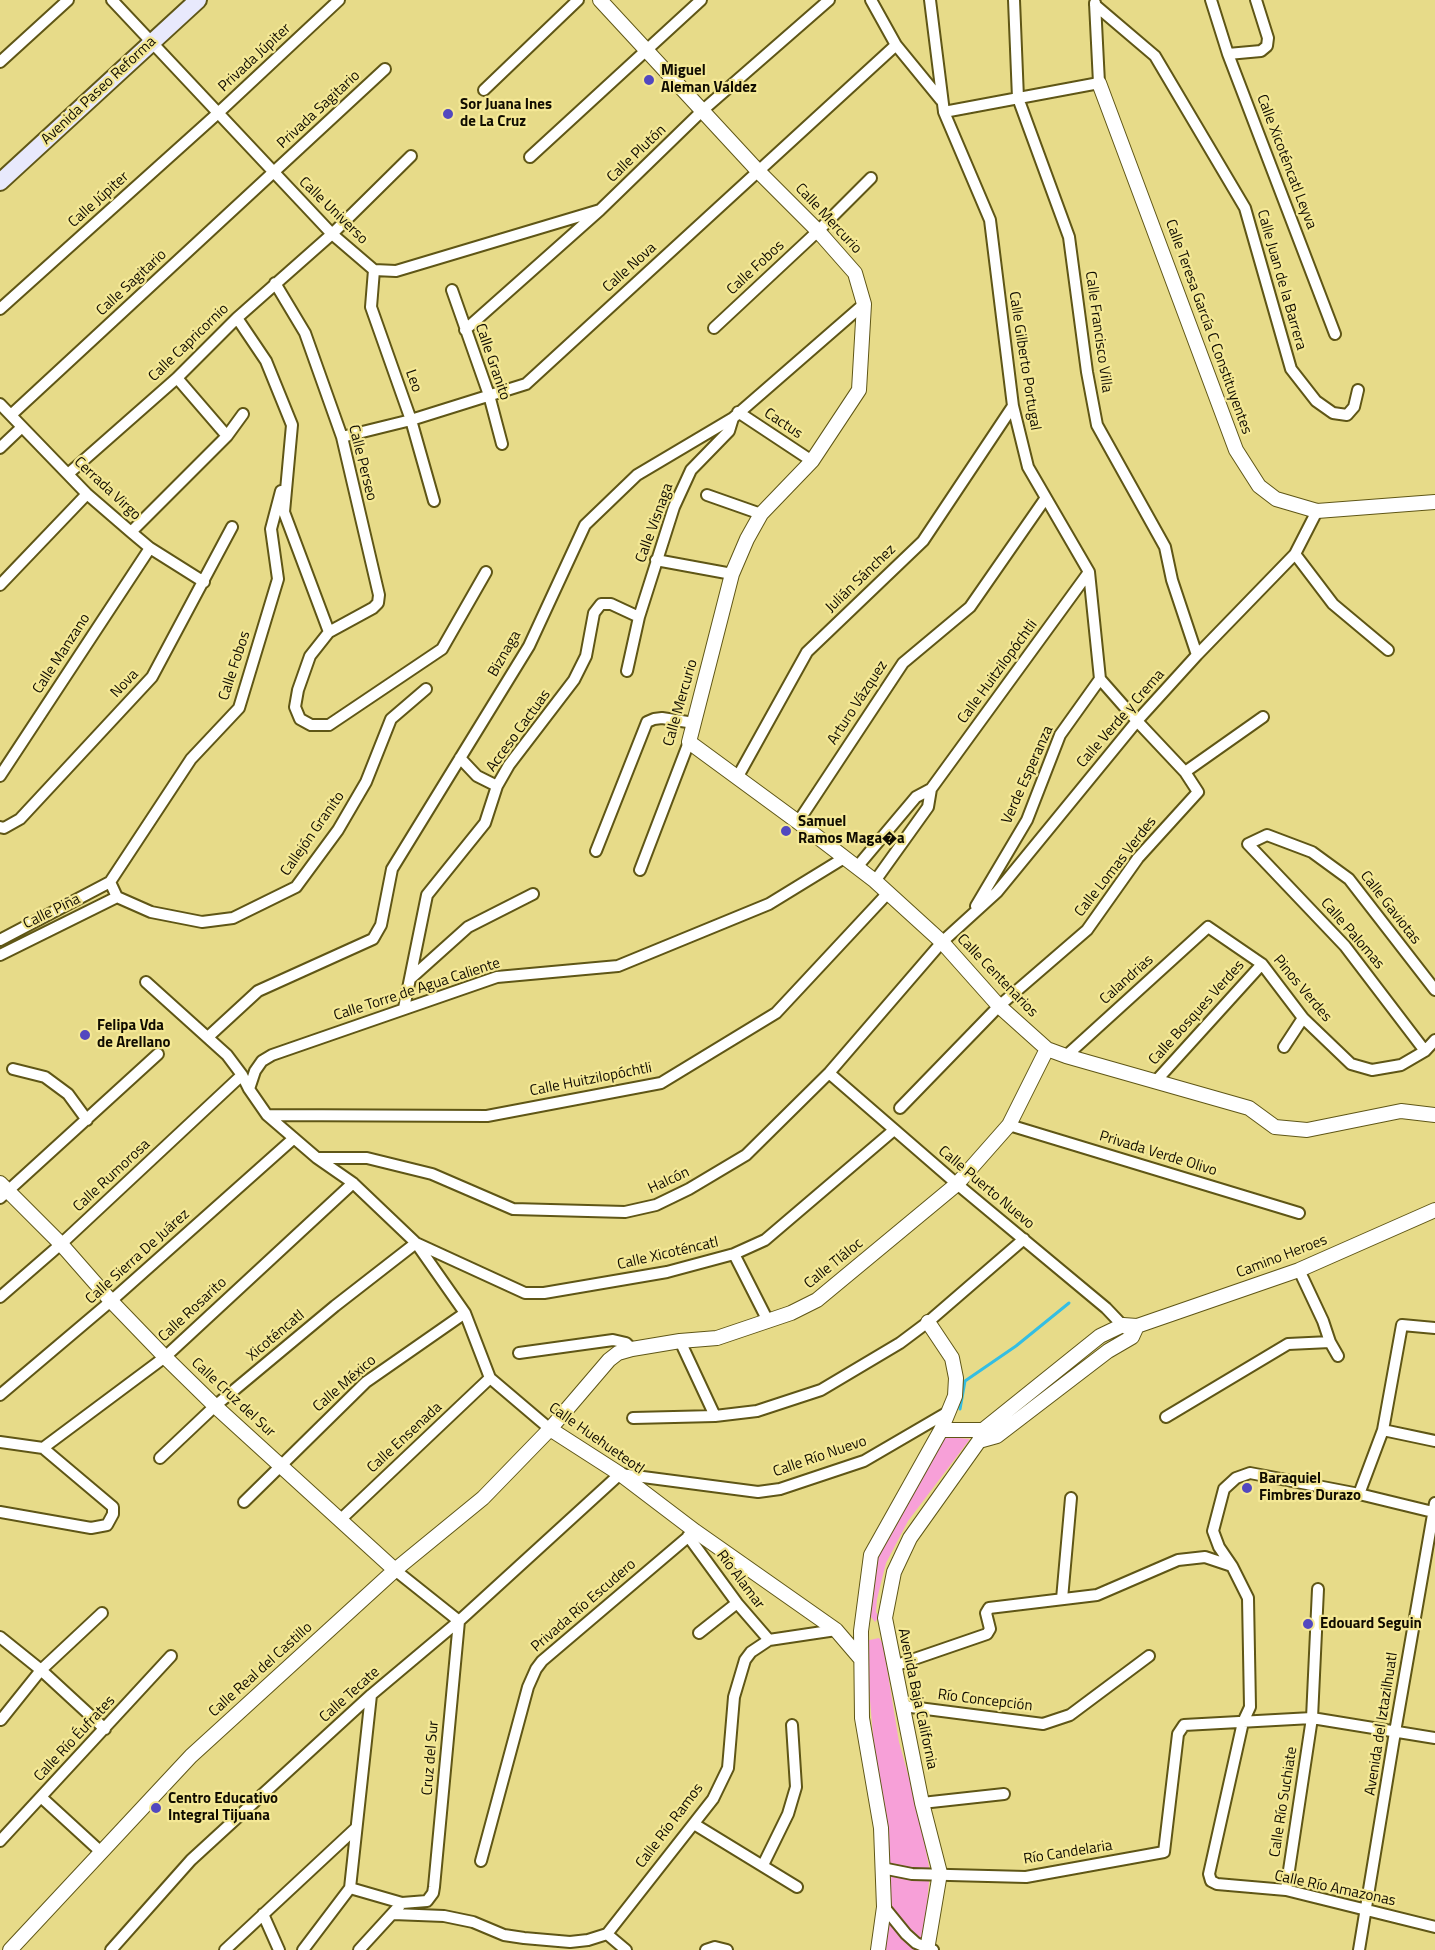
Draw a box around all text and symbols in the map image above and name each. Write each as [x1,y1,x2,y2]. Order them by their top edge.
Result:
street label: Privada Júpiter [215,20,295,96]
street label: Avenida Paseo Reforma [38,33,160,149]
place label: Miguel Aleman Valdez [661,62,757,97]
street label: Privada Sagitario [274,67,364,153]
marker: Miguel Aleman Valdez [642,73,656,87]
street label: Calle Xicoténcatl Leyva [1252,92,1320,232]
place label: Sor Juana Ines de La Cruz [460,96,552,131]
marker: Sor Juana Ines de La Cruz [441,107,455,121]
street label: Calle Plutón [604,121,670,187]
street label: Calle Júpiter [65,168,133,232]
street label: Calle Universo [295,174,371,248]
street label: Calle Mercurio [791,180,865,258]
street label: Calle Juan de la Barrera [1252,208,1310,352]
street label: Calle Teresa García C Constituyentes [1161,217,1255,437]
street label: Calle Fobos [724,237,788,299]
street label: Calle Nova [599,239,661,297]
street label: Calle Sagitario [93,246,171,320]
street label: Calle Francisco Villa [1081,270,1115,394]
street label: Calle Gilberto Portugal [1004,290,1044,432]
street label: Calle Capricornio [145,300,233,386]
street label: Calle Granito [470,321,514,403]
street label: Leo [401,367,425,395]
street label: Cactus [760,405,806,443]
street label: Calle Perseo [344,423,380,503]
street label: Cerrada Virgo [70,453,144,525]
street label: Calle Visnaga [632,481,678,565]
street label: Julián Sánchez [822,541,900,617]
street label: Calle Manzano [29,611,95,697]
street label: Calle Huitzilopóchtli [954,617,1042,727]
street label: Biznaga [485,628,525,680]
street label: Calle Fobos [215,629,255,703]
street label: Calle Mercurio [660,657,702,749]
street label: Arturo Vázquez [824,658,892,748]
street label: Nova [107,666,143,702]
street label: Calle Verde y Crema [1073,666,1169,772]
street label: Acceso Cactuas [483,686,555,776]
street label: Verde Esperanza [998,723,1058,827]
street label: Callejón Granito [277,788,349,880]
place label: Samuel Ramos Maga�a [798,813,905,848]
street label: Calle Lomas Verdes [1071,813,1161,921]
marker: Samuel Ramos Maga�a [779,824,793,838]
street label: Calle Gaviotas [1356,868,1424,948]
street label: Calle Piña [21,890,83,934]
street label: Calle Palomas [1316,895,1388,973]
street label: Calle Centenarios [953,931,1041,1021]
street label: Calandrias [1097,951,1157,1009]
street label: Pinos Verdes [1269,952,1335,1026]
street label: Calle Torre de Agua Caliente [331,955,503,1025]
street label: Calle Bosques Verdes [1145,957,1249,1069]
place label: Felipa Vda de Arellano [97,1017,170,1052]
marker: Felipa Vda de Arellano [78,1028,92,1042]
street label: Calle Huitzilopóchtli [528,1059,654,1101]
street label: Privada Verde Olivo [1097,1128,1219,1180]
street label: Calle Rumorosa [70,1136,154,1216]
street label: Calle Puerto Nuevo [934,1142,1038,1234]
street label: Halcón [645,1164,693,1198]
street label: Calle Sierra De Juárez [82,1206,194,1308]
street label: Camino Heroes [1234,1231,1330,1283]
street label: Calle Xicoténcatl [616,1234,720,1274]
street label: Calle Tláloc [801,1235,867,1293]
street label: Calle Rosarito [155,1274,231,1346]
street label: Xicoténcatl [244,1307,308,1365]
street label: Calle México [310,1352,380,1416]
street label: Calle Cruz del Sur [187,1354,279,1442]
street label: Calle Ensenada [364,1399,446,1477]
street label: Calle Huehueteotl [545,1399,647,1479]
street label: Calle Río Nuevo [771,1433,869,1481]
place label: Baraquiel Fimbres Durazo [1259,1470,1361,1505]
marker: Baraquiel Fimbres Durazo [1240,1481,1254,1495]
street label: Río Alamar [712,1547,768,1613]
street label: Privada Río Escudero [528,1556,640,1656]
place label: Edouard Seguin [1320,1615,1422,1633]
marker: Edouard Seguin [1301,1617,1315,1631]
street label: Calle Real del Castillo [206,1619,316,1721]
street label: Avenida Baja California [893,1627,941,1771]
street label: Avenida del Iztazilhuatl [1362,1651,1402,1797]
street label: Calle Tecate [316,1663,384,1727]
street label: Río Concepción [937,1686,1033,1716]
street label: Calle Río Éufrates [31,1692,119,1786]
street label: Cruz del Sur [419,1720,443,1796]
street label: Calle Río Suchiate [1266,1746,1302,1858]
street label: Calle Río Ramos [632,1780,708,1872]
place label: Centro Educativo Integral Tijuana [168,1790,278,1825]
marker: Centro Educativo Integral Tijuana [149,1801,163,1815]
street label: Río Candelaria [1022,1837,1114,1869]
street label: Calle Río Amazonas [1273,1867,1397,1911]

